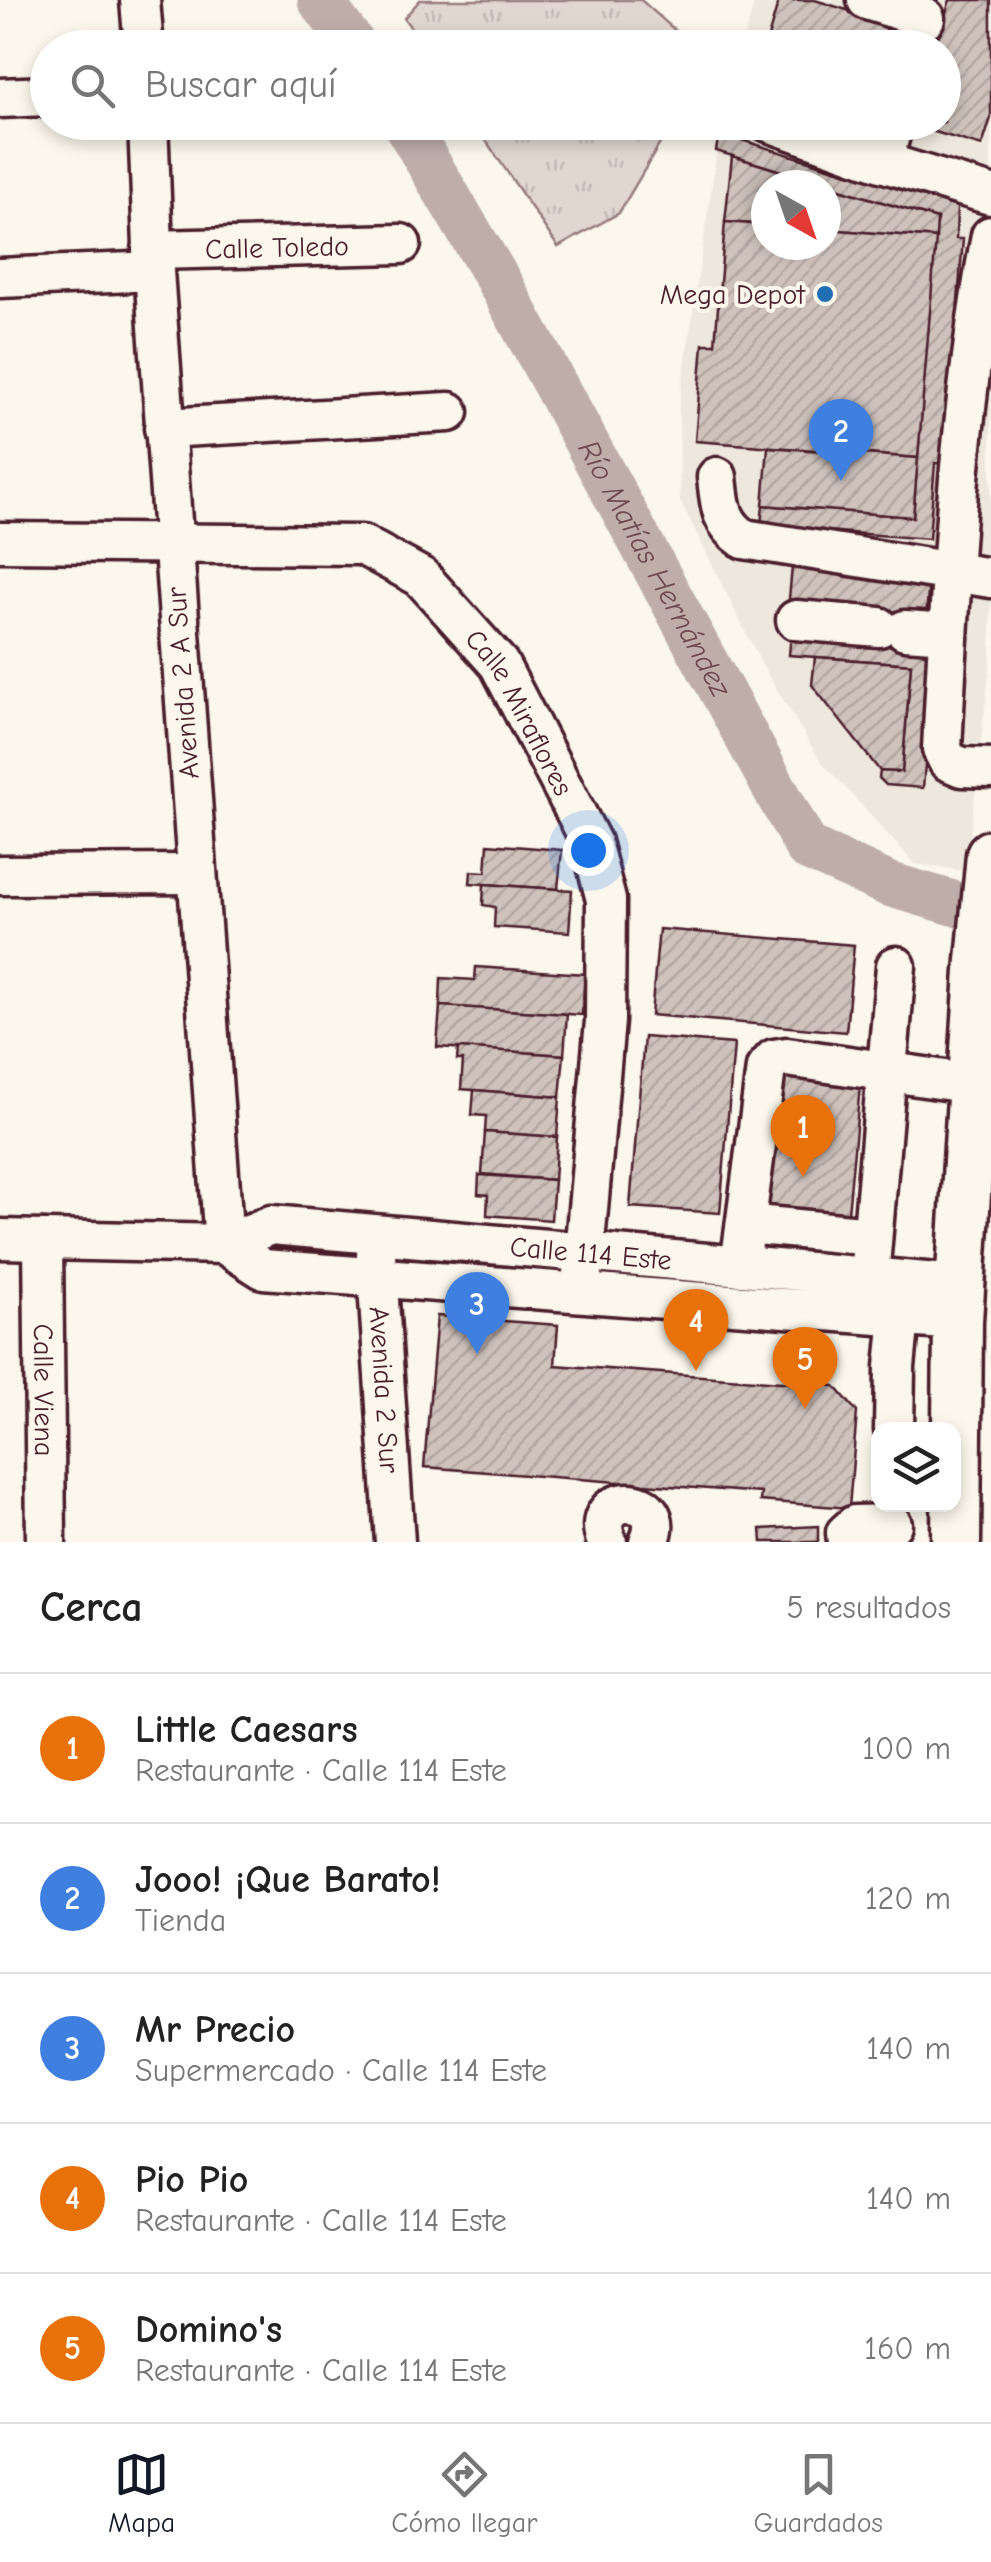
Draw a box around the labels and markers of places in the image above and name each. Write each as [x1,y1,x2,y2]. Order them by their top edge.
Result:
place label: Mega Depot [660,279,806,311]
marker: Mega Depot [814,283,836,305]
pin: 2 [808,398,874,481]
pin: 1 [770,1094,836,1177]
pin: 3 [444,1272,510,1354]
pin: 4 [664,1288,728,1371]
pin: 5 [772,1326,838,1409]

